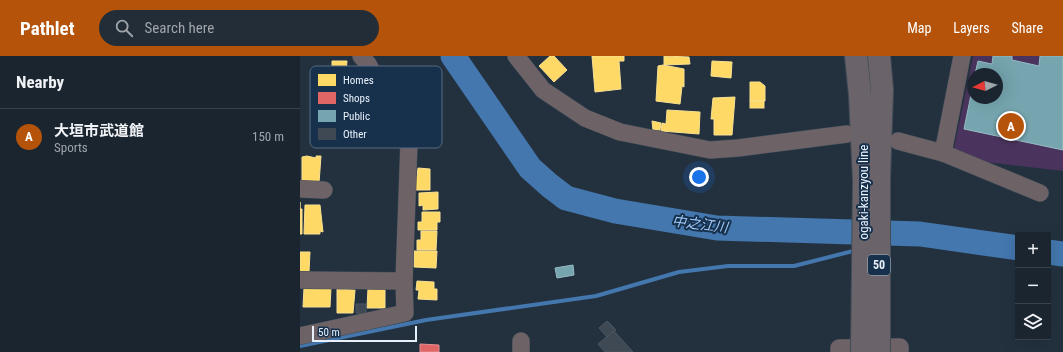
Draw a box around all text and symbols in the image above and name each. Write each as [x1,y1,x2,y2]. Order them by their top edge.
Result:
search box [99,10,379,46]
text: Pathlet [20,17,75,40]
icon: search [113,17,135,39]
text: Search here [145,19,214,37]
text: Map [907,20,931,36]
text: Layers [953,20,990,36]
text: Share [1012,20,1043,36]
legend [310,66,442,148]
north arrow [967,68,1003,104]
text: Nearby [16,72,64,92]
text: Homes [343,74,374,87]
text: Shops [343,92,370,105]
text: Public [343,110,370,123]
pin: A [998,111,1024,141]
text: 大垣市武道館 [54,122,144,140]
text: Other [343,128,367,141]
text: A [25,129,33,144]
text: 150 m [252,129,284,144]
text: Sports [54,140,88,155]
street label: ogaki-kanzyou line [856,145,871,239]
your location [689,167,709,187]
water label: 中之江川 [671,213,731,236]
map controls [1015,232,1051,340]
button: + [1015,232,1051,268]
road number: 50 [868,255,890,275]
button: − [1015,268,1051,304]
button: layers [1015,304,1051,340]
scale bar [312,324,417,343]
text: 50 m [318,326,340,339]

